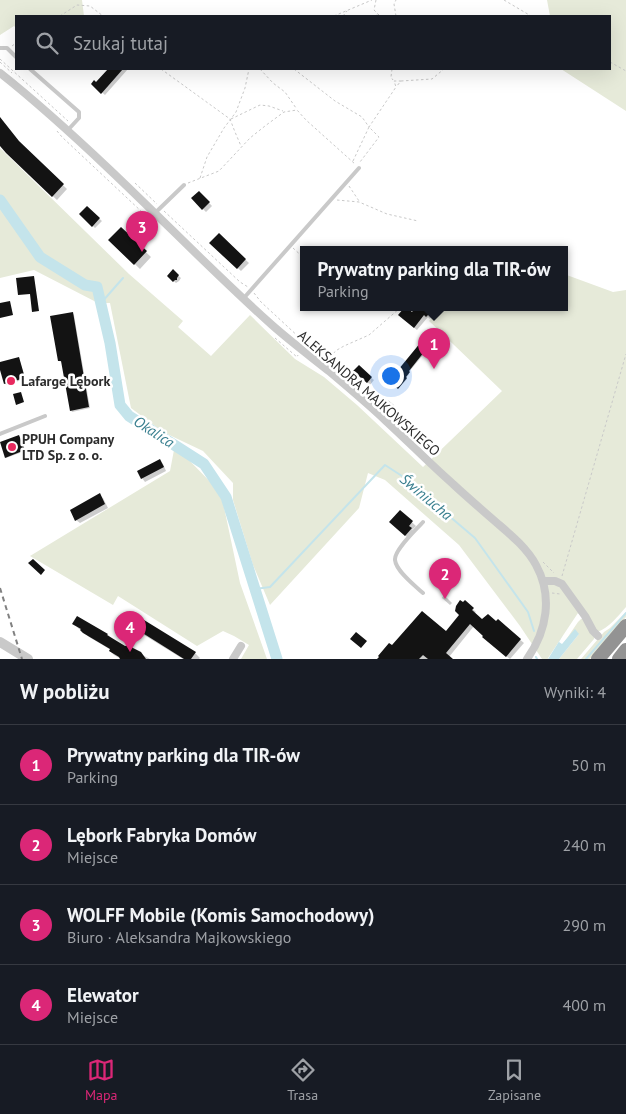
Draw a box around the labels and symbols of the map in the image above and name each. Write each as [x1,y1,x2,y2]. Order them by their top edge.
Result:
pin: 3 [126,211,158,252]
street label: ALEKSANDRA MAJKOWSKIEGO [294,326,444,460]
pin: 1 [418,328,450,369]
your location [378,363,404,389]
place label: Lafarge Lębork [21,372,110,390]
marker: Lafarge Lębork [5,375,17,387]
water label: Okalica [130,411,179,452]
place label: PPUH Company LTD Sp. z o. o. [22,430,115,464]
marker: PPUH Company LTD Sp. z o. o. [6,441,18,453]
water label: Świniucha [396,469,457,524]
pin: 2 [429,558,461,599]
pin: 4 [114,611,146,652]

